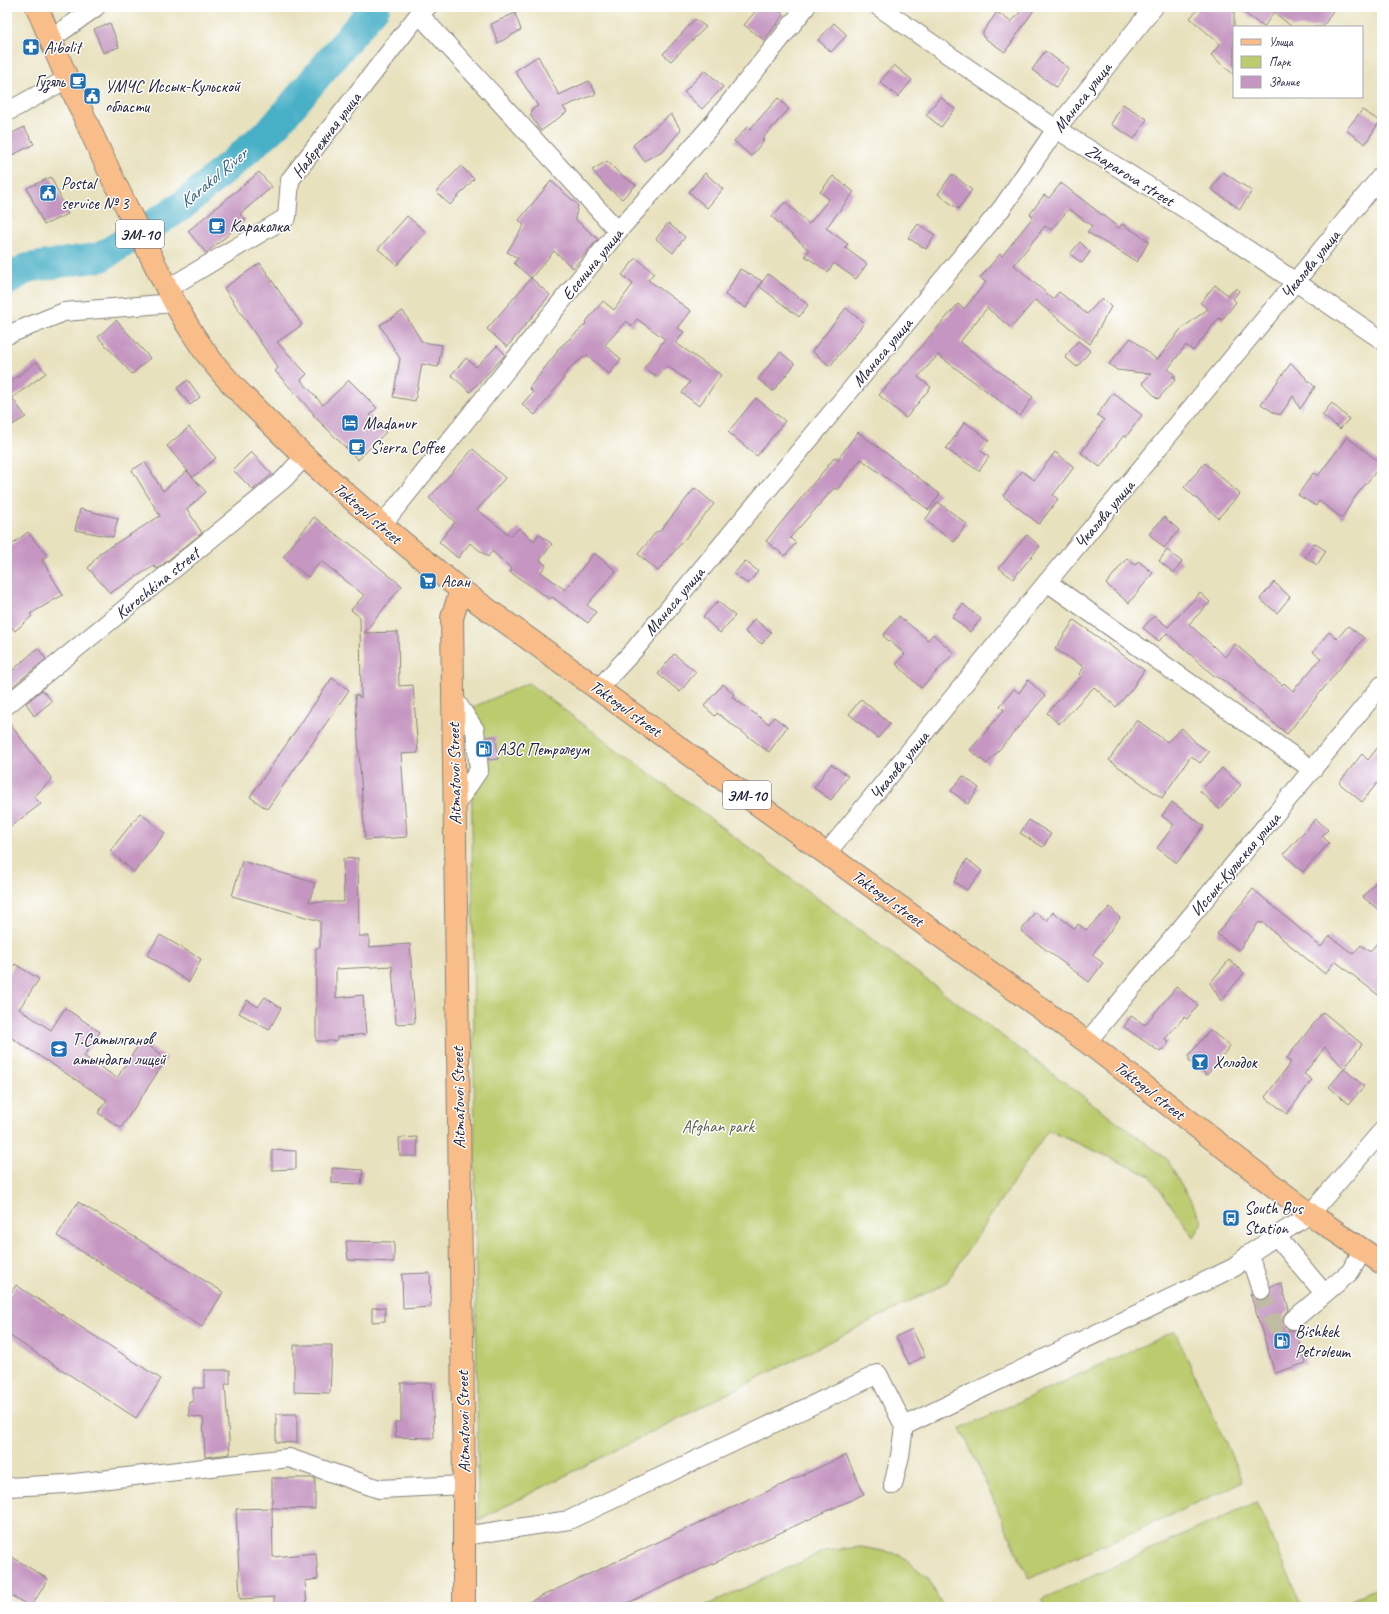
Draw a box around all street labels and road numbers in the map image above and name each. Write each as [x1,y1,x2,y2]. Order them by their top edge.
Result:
street label: Манаса улица [1049,56,1118,137]
street label: Набережная улица [287,87,366,182]
street label: Zhaparova street [1081,140,1180,212]
road number: ЭМ-10 [116,220,164,248]
street label: Есенина улица [557,223,629,304]
street label: Чкалова улица [1276,224,1346,303]
street label: Манаса улица [848,312,918,391]
street label: Чкалова улица [1070,474,1140,553]
street label: Toktogul street [329,478,408,550]
street label: Kurochkina street [111,542,206,624]
street label: Манаса улица [640,561,710,640]
street label: Toktogul street [586,675,668,743]
street label: Aitmatovoi Street [443,721,466,825]
street label: Чкалова улица [865,725,935,804]
road number: ЭМ-10 [723,781,771,809]
street label: Иссык-Кульская улица [1186,807,1286,921]
street label: Toktogul street [848,865,930,933]
street label: Aitmatovoi Street [447,1045,470,1149]
street label: Toktogul street [1110,1056,1191,1126]
street label: Aitmatovoi Street [452,1369,475,1473]

